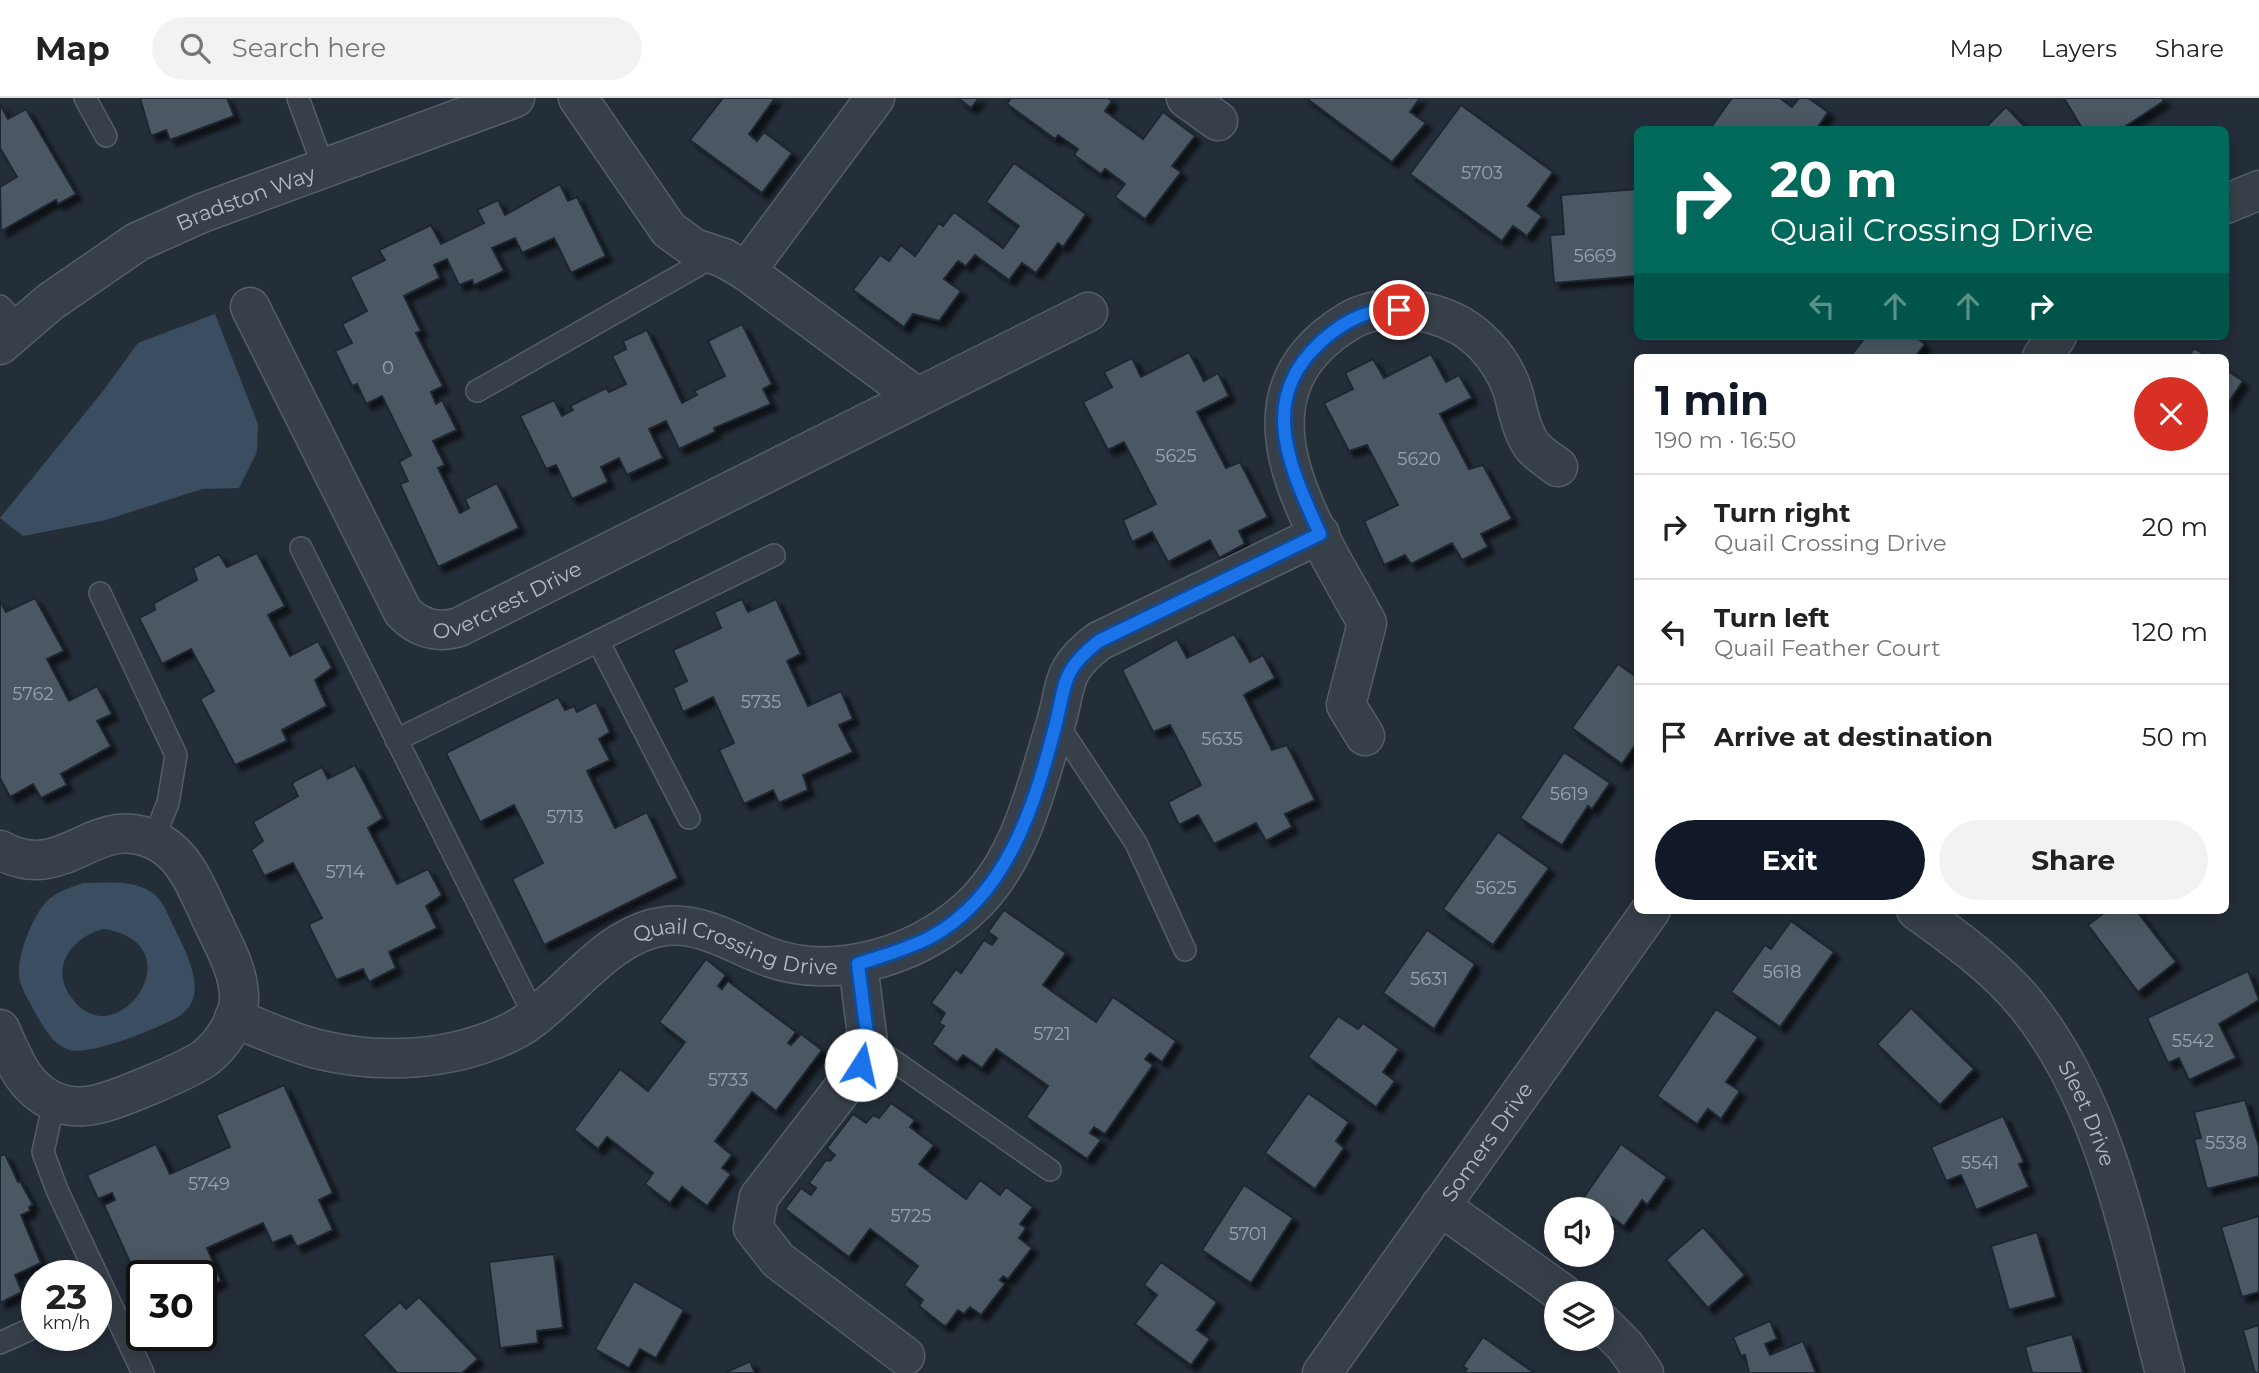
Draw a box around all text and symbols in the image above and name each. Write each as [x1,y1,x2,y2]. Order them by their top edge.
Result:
search box [152,17,642,80]
text: Map [35,28,110,68]
icon: search [176,29,214,67]
text: Search here [232,32,386,64]
text: Map [1949,34,2003,63]
text: Layers [2041,34,2117,63]
text: Share [2155,34,2224,63]
text: 20 m [1770,150,1897,209]
icon: right [1655,154,1746,245]
street label: Bradston Way [172,160,319,236]
house number: 5703 [1461,162,1503,184]
text: Quail Crossing Drive [1770,210,2094,249]
house number: 5669 [1573,245,1617,267]
pin [1369,280,1429,340]
icon: left [1803,287,1841,325]
icon: ahead [1876,287,1914,325]
icon: ahead [1949,287,1987,325]
icon: right [2022,287,2060,325]
icon: arrive [1380,291,1418,329]
house number: 0 [382,357,394,379]
text: 1 min [1655,374,1769,426]
button: close [2134,377,2208,451]
text: 190 m · 16:50 [1655,426,1796,454]
house number: 5625 [1155,445,1197,467]
house number: 5620 [1397,448,1441,470]
text: Turn right [1714,497,1850,529]
icon: right [1655,508,1693,546]
text: 20 m [2142,511,2208,543]
text: Quail Crossing Drive [1714,529,1947,557]
street label: Overcrest Drive [433,555,585,642]
text: Turn left [1714,602,1830,634]
icon: left [1655,613,1693,651]
text: 120 m [2132,616,2208,648]
text: Quail Feather Court [1714,634,1941,662]
house number: 5762 [12,683,54,705]
house number: 5735 [741,691,781,713]
icon: arrive [1655,718,1693,756]
text: Arrive at destination [1714,721,1993,753]
text: 50 m [2142,721,2208,753]
house number: 5635 [1201,728,1243,750]
house number: 5619 [1550,783,1588,805]
house number: 5713 [546,806,584,828]
button: Exit [1655,820,1925,900]
button: Share [1939,820,2208,900]
house number: 5714 [325,861,365,883]
house number: 5625 [1475,877,1517,899]
street label: Quail Crossing Drive [629,913,838,979]
house number: 5618 [1762,961,1802,983]
house number: 5631 [1410,968,1448,990]
house number: 5721 [1033,1023,1071,1045]
position arrow [824,1028,898,1102]
house number: 5542 [2172,1030,2214,1052]
street label: Sleet Drive [2054,1056,2121,1169]
house number: 5733 [708,1069,748,1091]
street label: Somers Drive [1436,1077,1537,1206]
house number: 5538 [2205,1132,2247,1154]
house number: 5541 [1961,1152,1999,1174]
house number: 5749 [188,1173,230,1195]
map controls [1544,1197,1614,1351]
button: sound [1544,1197,1614,1267]
house number: 5725 [891,1205,931,1227]
house number: 5701 [1229,1223,1267,1245]
speed limit sign: 30 [126,1260,217,1351]
text: 23 [46,1275,87,1318]
button: layers [1544,1281,1614,1351]
text: km/h [42,1312,91,1334]

